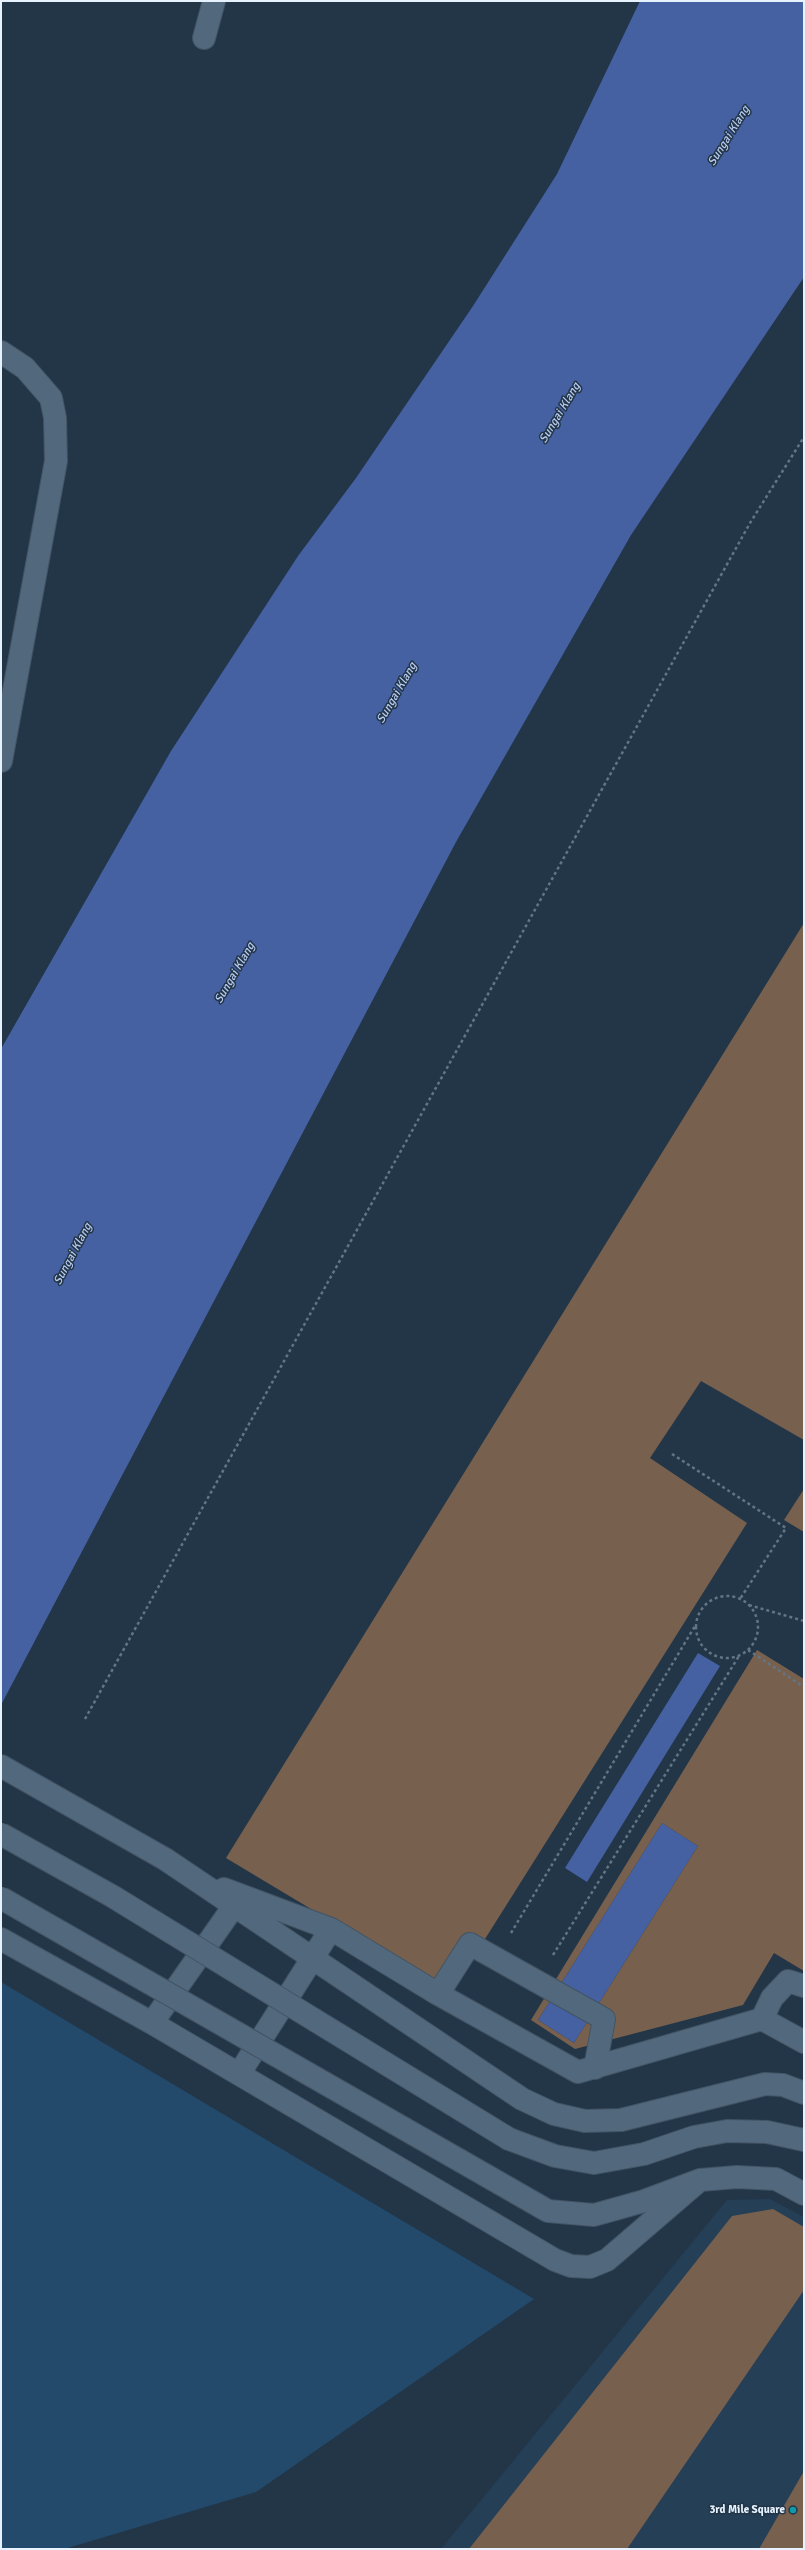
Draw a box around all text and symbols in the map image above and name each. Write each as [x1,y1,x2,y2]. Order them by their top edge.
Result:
water label: Sungai Klang [705,103,753,169]
water label: Sungai Klang [536,380,584,446]
water label: Sungai Klang [374,660,420,726]
water label: Sungai Klang [212,940,258,1006]
water label: Sungai Klang [51,1221,95,1287]
place label: 3rd Mile Square [709,2503,785,2517]
marker: 3rd Mile Square [788,2505,798,2515]

